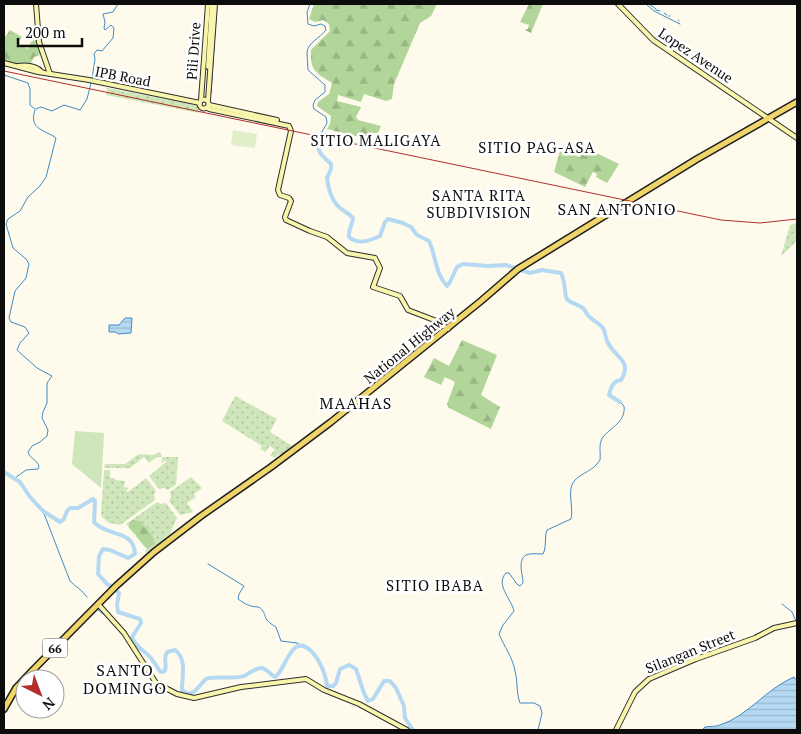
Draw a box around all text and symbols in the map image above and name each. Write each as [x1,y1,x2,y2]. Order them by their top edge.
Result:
scale bar [18,15,81,47]
text: 200 m [25,22,66,42]
street label: Pili Drive [182,22,204,80]
street label: Lopez Avenue [655,23,737,87]
street label: IPB Road [93,61,153,91]
district label: SITIO MALIGAYA [310,130,442,150]
district label: SITIO PAG-ASA [478,137,596,157]
district label: SANTA RITA SUBDIVISION [426,185,532,222]
district label: SAN ANTONIO [558,198,676,220]
street label: National Highway [360,302,459,388]
district label: MAAHAS [320,392,392,414]
district label: SITIO IBABA [386,575,484,595]
street label: Silangan Street [642,624,738,678]
road number: 66 [42,638,68,658]
district label: SANTO DOMINGO [83,659,167,699]
north arrow [15,669,65,719]
text: N [38,693,59,715]

